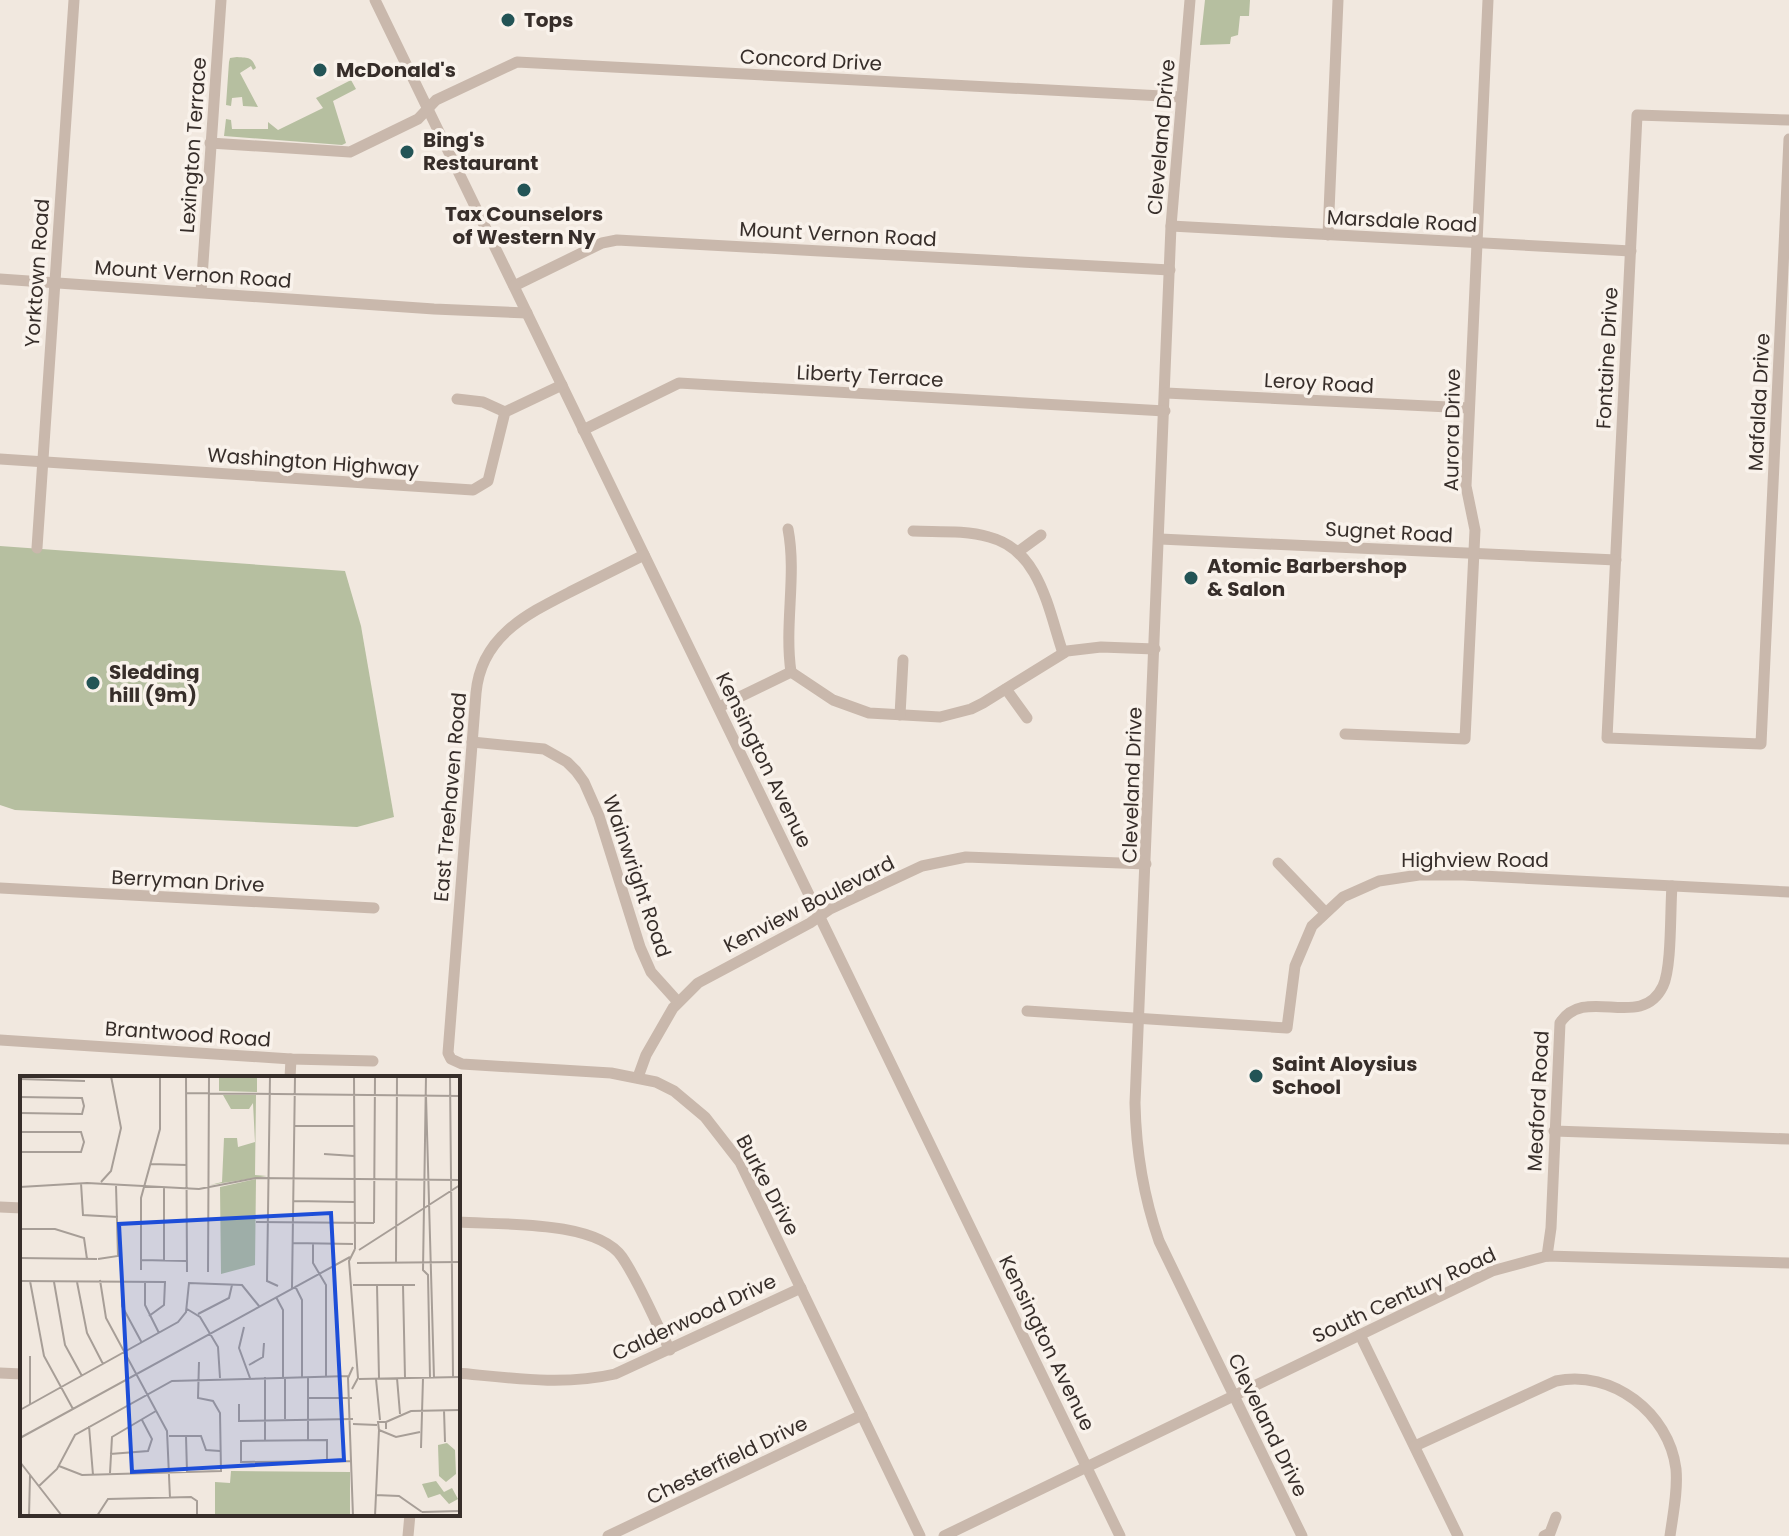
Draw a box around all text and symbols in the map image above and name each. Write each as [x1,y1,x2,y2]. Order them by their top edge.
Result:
place label: Tops [524,6,573,34]
marker: Tops [499,11,517,29]
street label: Concord Drive [739,42,883,78]
street label: Lexington Terrace [173,56,213,234]
place label: McDonald's [336,56,456,84]
street label: Cleveland Drive [1140,58,1182,216]
marker: McDonald's [311,61,329,79]
place label: Bing's Restaurant [423,126,538,177]
marker: Bing's Restaurant [398,143,416,161]
marker: Tax Counselors of Western Ny [515,181,533,199]
street label: Yorktown Road [18,198,56,348]
place label: Tax Counselors of Western Ny [445,200,603,251]
street label: Marsdale Road [1326,203,1478,239]
street label: Mount Vernon Road [739,215,937,253]
street label: Mount Vernon Road [94,253,292,295]
street label: Fontaine Drive [1589,286,1625,430]
street label: Mafalda Drive [1741,332,1777,472]
street label: Liberty Terrace [796,358,944,394]
street label: Leroy Road [1263,366,1375,400]
street label: Aurora Drive [1437,368,1467,492]
street label: Washington Highway [206,441,420,483]
street label: Sugnet Road [1324,515,1454,549]
place label: Atomic Barbershop & Salon [1207,552,1407,603]
marker: Atomic Barbershop & Salon [1182,569,1200,587]
place label: Sledding hill (9m) [109,658,200,709]
street label: Kensington Avenue [709,667,819,853]
marker: Sledding hill (9m) [84,674,102,692]
street label: East Treehaven Road [427,691,473,903]
street label: Cleveland Drive [1115,706,1149,864]
street label: Wainwright Road [596,791,678,961]
street label: Highview Road [1401,846,1549,874]
street label: Kenview Boulevard [719,849,899,959]
street label: Berryman Drive [111,863,265,899]
street label: Brantwood Road [104,1014,272,1054]
street label: Meaford Road [1520,1030,1556,1172]
place label: Saint Aloysius School [1272,1050,1417,1101]
marker: Saint Aloysius School [1247,1067,1265,1085]
inset map [20,1076,460,1516]
street label: Burke Drive [730,1130,806,1240]
street label: South Century Road [1308,1240,1500,1350]
street label: Kensington Avenue [992,1250,1102,1436]
street label: Calderwood Drive [607,1267,781,1367]
street label: Cleveland Drive [1221,1348,1315,1502]
street label: Chesterfield Drive [642,1409,812,1511]

